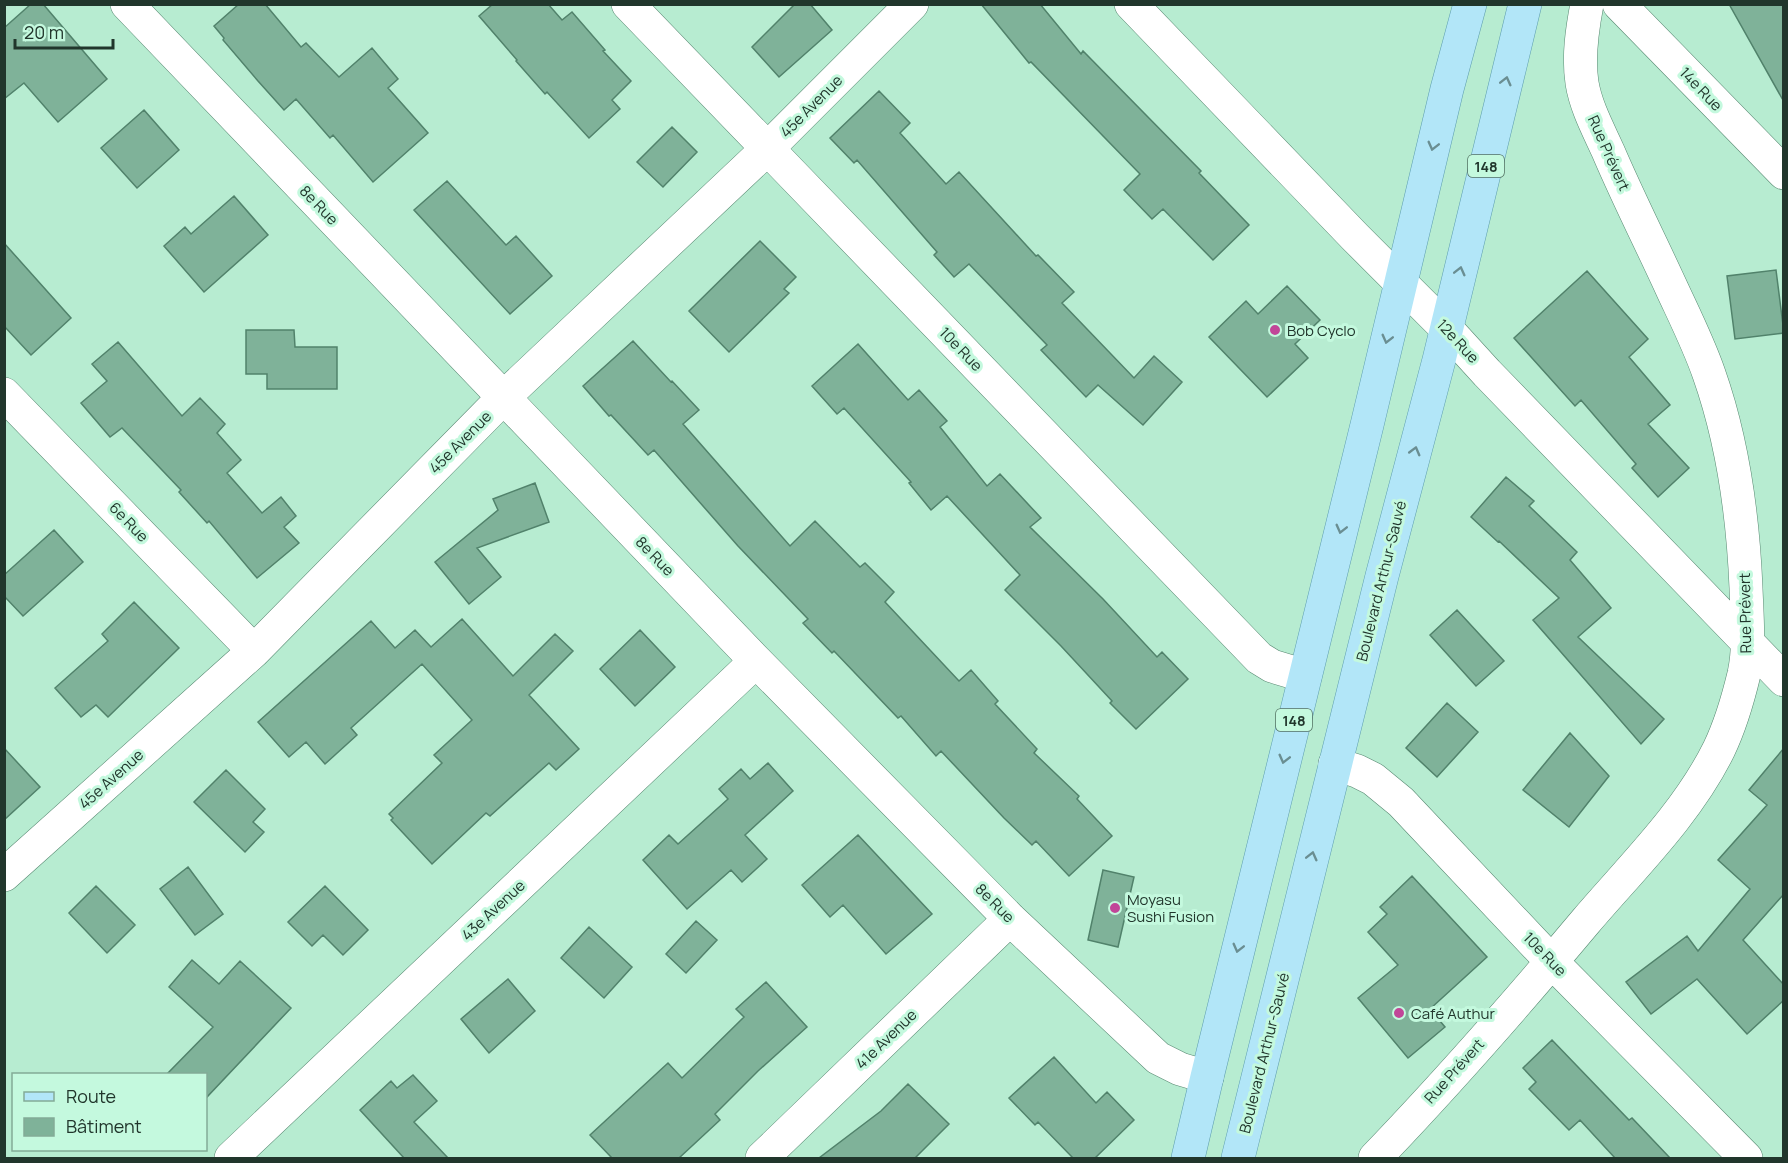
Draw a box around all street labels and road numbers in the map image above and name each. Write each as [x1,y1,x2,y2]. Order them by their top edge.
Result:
street label: 14e Rue [1675,62,1727,116]
street label: 45e Avenue [775,70,847,142]
street label: Rue Prévert [1583,112,1635,194]
road number: 148 [1468,155,1504,177]
street label: 8e Rue [295,181,343,230]
street label: 12e Rue [1432,314,1484,368]
street label: 10e Rue [935,322,987,376]
street label: 45e Avenue [424,406,496,478]
street label: 6e Rue [105,497,153,547]
street label: Boulevard Arthur-Sauvé [1351,498,1411,664]
street label: 8e Rue [631,532,679,581]
street label: Rue Prévert [1734,573,1756,653]
road number: 148 [1276,709,1312,731]
street label: 45e Avenue [74,744,148,814]
street label: 43e Avenue [456,875,530,945]
street label: 8e Rue [971,879,1019,927]
street label: 10e Rue [1519,927,1571,981]
street label: Boulevard Arthur-Sauvé [1234,970,1294,1136]
street label: 41e Avenue [851,1004,921,1074]
street label: Rue Prévert [1419,1034,1489,1108]

